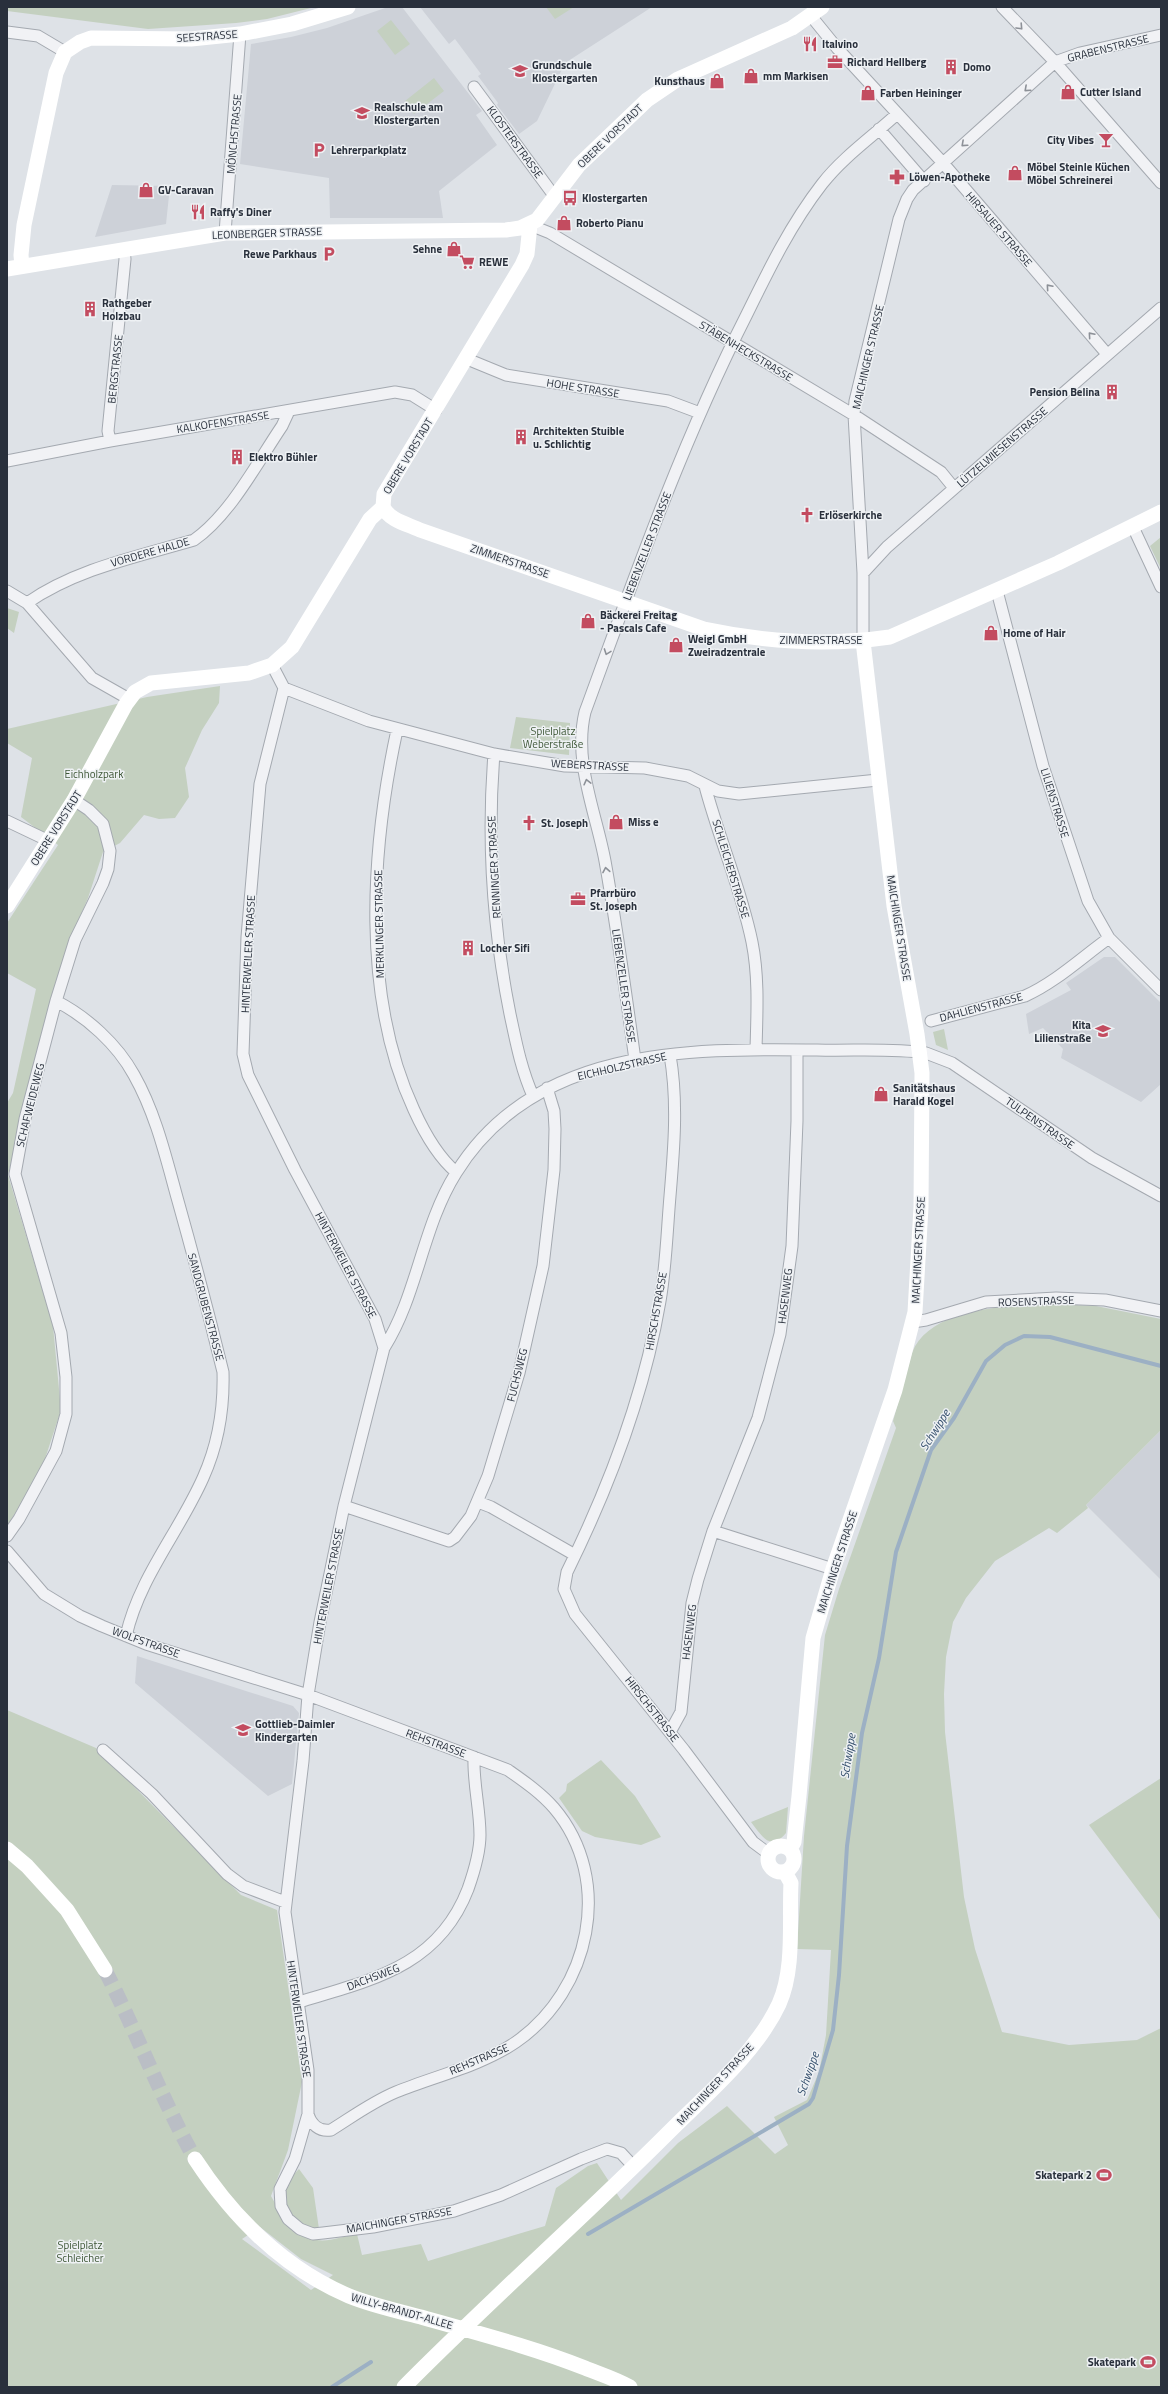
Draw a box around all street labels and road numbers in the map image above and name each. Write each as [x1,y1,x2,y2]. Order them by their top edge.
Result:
street label: SEESTRASSE [176,26,238,46]
street label: GRABENSTRASSE [1066,30,1150,66]
street label: MÖNCHSTRASSE [223,93,245,175]
street label: OBERE VORSTADT [573,100,647,172]
street label: KLOSTERSTRASSE [483,102,547,182]
street label: HIRSAUER STRASSE [962,188,1036,270]
street label: LEONBERGER STRASSE [211,223,323,243]
street label: MAICHINGER STRASSE [848,303,888,411]
street label: STÄBENHECKSTRASSE [696,317,796,385]
street label: BERGSTRASSE [103,334,127,404]
street label: HOHE STRASSE [545,374,621,402]
street label: LÜTZELWIESENSTRASSE [953,403,1051,491]
street label: KALKOFENSTRASSE [175,407,271,437]
street label: OBERE VORSTADT [379,415,437,497]
street label: LIEBENZELLER STRASSE [619,489,675,603]
street label: VORDERE HALDE [109,533,191,571]
street label: ZIMMERSTRASSE [468,540,552,582]
street label: ZIMMERSTRASSE [780,632,862,648]
street label: WEBERSTRASSE [550,755,630,775]
street label: LILIENSTRASSE [1037,766,1073,840]
street label: OBERE VORSTADT [26,787,86,869]
street label: RENNINGER STRASSE [483,815,505,919]
street label: SCHLEICHERSTRASSE [708,818,754,920]
street label: MERKLINGER STRASSE [370,869,388,979]
street label: MAICHINGER STRASSE [883,874,915,982]
street label: HINTERWEILER STRASSE [237,895,259,1013]
street label: LIEBENZELLER STRASSE [608,928,640,1044]
street label: DAHLIENSTRASSE [938,988,1024,1026]
street label: EICHHOLZSTRASSE [576,1048,668,1084]
street label: SCHAFWEIDEWEG [12,1061,48,1149]
street label: TULPENSTRASSE [1002,1093,1078,1153]
street label: MAICHINGER STRASSE [907,1196,929,1304]
street label: HINTERWEILER STRASSE [311,1209,381,1321]
street label: SANDGRUBENSTRASSE [184,1251,228,1363]
street label: HASENWEG [774,1267,796,1325]
street label: HIRSCHSTRASSE [641,1271,671,1351]
street label: ROSENSTRASSE [998,1292,1074,1310]
street label: FUCHSWEG [503,1346,531,1404]
street label: MAICHINGER STRASSE [813,1509,861,1615]
street label: HINTERWEILER STRASSE [309,1526,347,1646]
street label: HASENWEG [678,1603,700,1661]
street label: WOLFSTRASSE [110,1622,182,1662]
street label: HIRSCHSTRASSE [621,1673,683,1745]
street label: REHSTRASSE [404,1725,468,1761]
street label: HINTERWEILER STRASSE [283,1959,315,2079]
street label: DACHSWEG [344,1960,402,1994]
street label: REHSTRASSE [447,2039,511,2079]
street label: MAICHINGER STRASSE [673,2039,757,2129]
street label: MAICHINGER STRASSE [345,2203,453,2237]
street label: WILLY-BRANDT-ALLEE [349,2289,455,2333]

